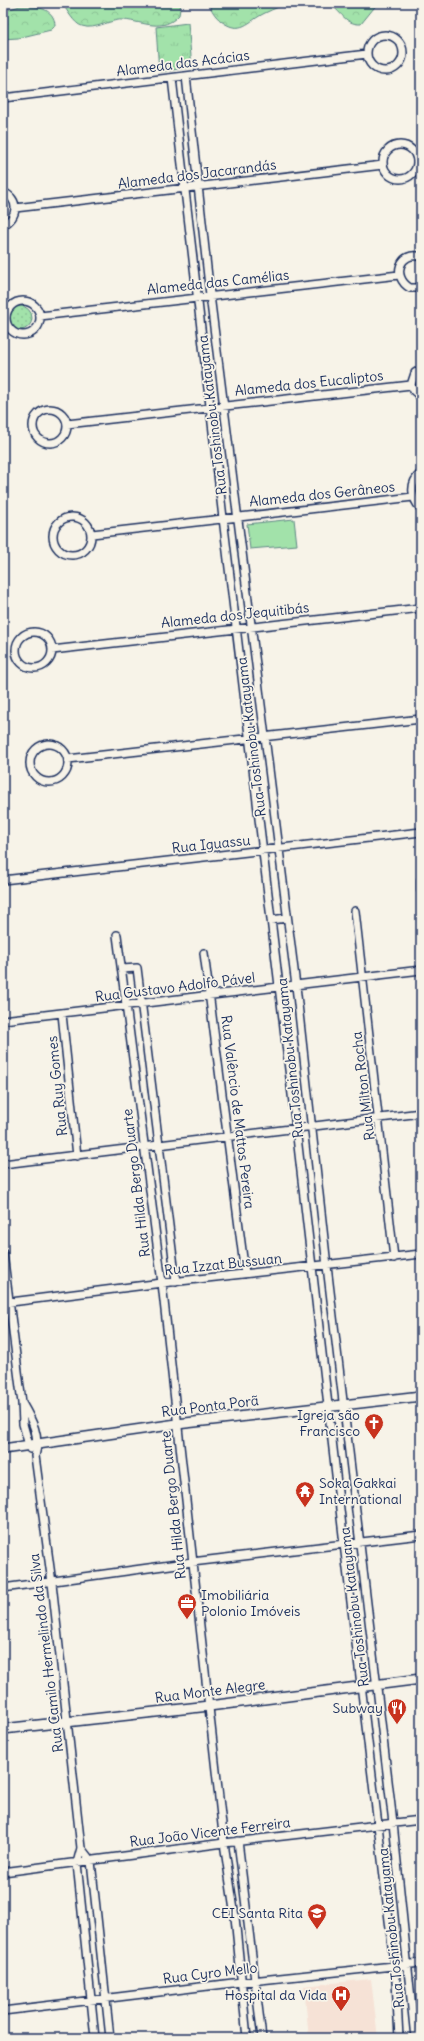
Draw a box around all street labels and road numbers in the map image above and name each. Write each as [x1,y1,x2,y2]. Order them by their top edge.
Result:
street label: Alameda das Acácias [115,46,251,80]
street label: Alameda dos Jacarandás [117,155,277,193]
street label: Alameda das Camélias [146,266,290,298]
street label: Rua Toshinobu Katayama [193,334,231,496]
street label: Alameda dos Eucaliptos [234,366,384,400]
street label: Alameda dos Gerâneos [248,477,396,511]
street label: Alameda dos Jequitibás [160,598,310,632]
street label: Rua Toshinobu Katayama [232,656,270,818]
street label: Rua Iguassu [171,831,251,857]
street label: Rua Gustavo Adolfo Pável [94,968,256,1006]
street label: Rua Toshinobu Katayama [273,977,307,1139]
street label: Rua Valêncio de Mattos Pereira [217,1014,259,1210]
street label: Rua Milton Rocha [347,1030,379,1142]
street label: Rua Ruy Gomes [43,1035,71,1137]
street label: Rua Hilda Bergo Duarte [118,1108,154,1258]
street label: Rua Izzat Bussuan [163,1249,283,1279]
street label: Rua Ponta Porã [160,1391,260,1421]
street label: Rua Hilda Bergo Duarte [156,1430,190,1580]
street label: Rua Toshinobu Katayama [335,1526,373,1688]
street label: Rua Camilo Hermelindo da Silva [25,1553,67,1753]
street label: Rua Monte Alegre [154,1675,266,1707]
street label: Rua João Vicente Ferreira [128,1813,292,1851]
street label: Rua Toshinobu Katayama [374,1847,408,2009]
street label: Rua Cyro Mello [162,1958,258,1988]

